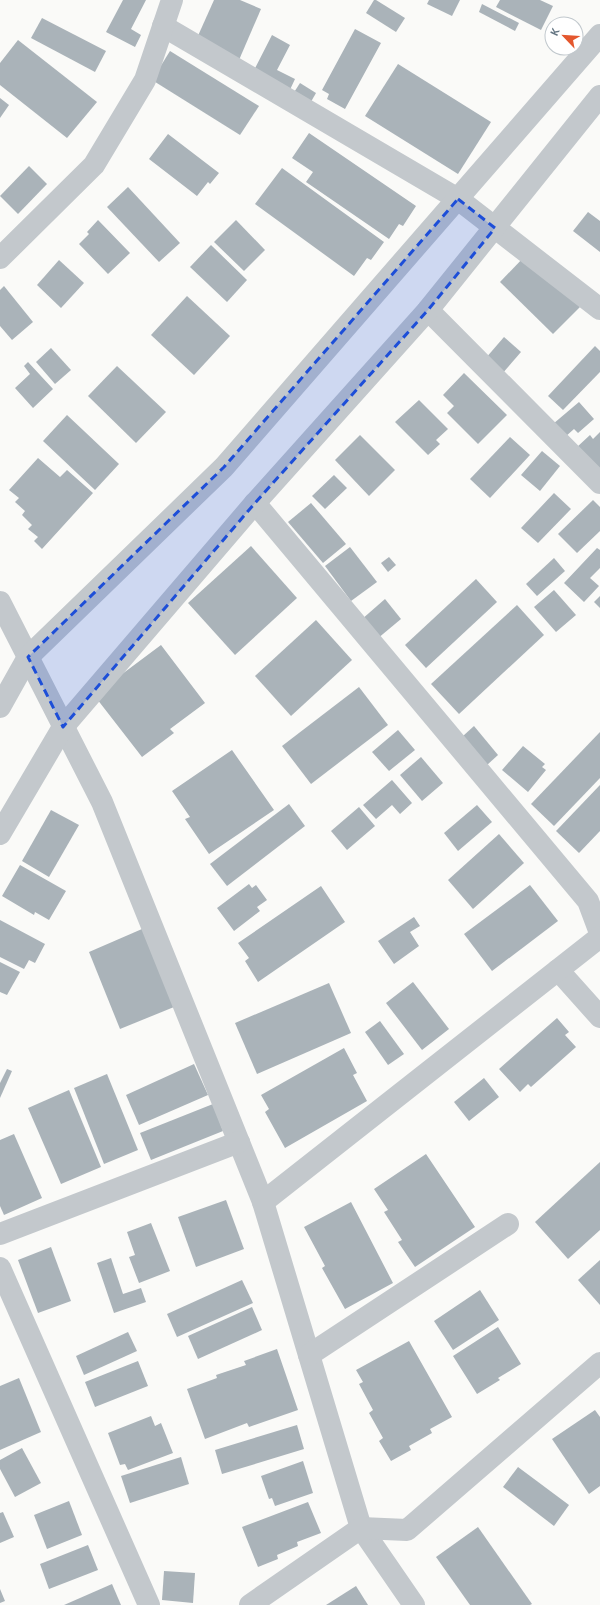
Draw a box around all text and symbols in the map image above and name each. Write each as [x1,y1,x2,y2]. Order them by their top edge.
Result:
north arrow [544,16,584,56]
text: K [547,26,563,38]

